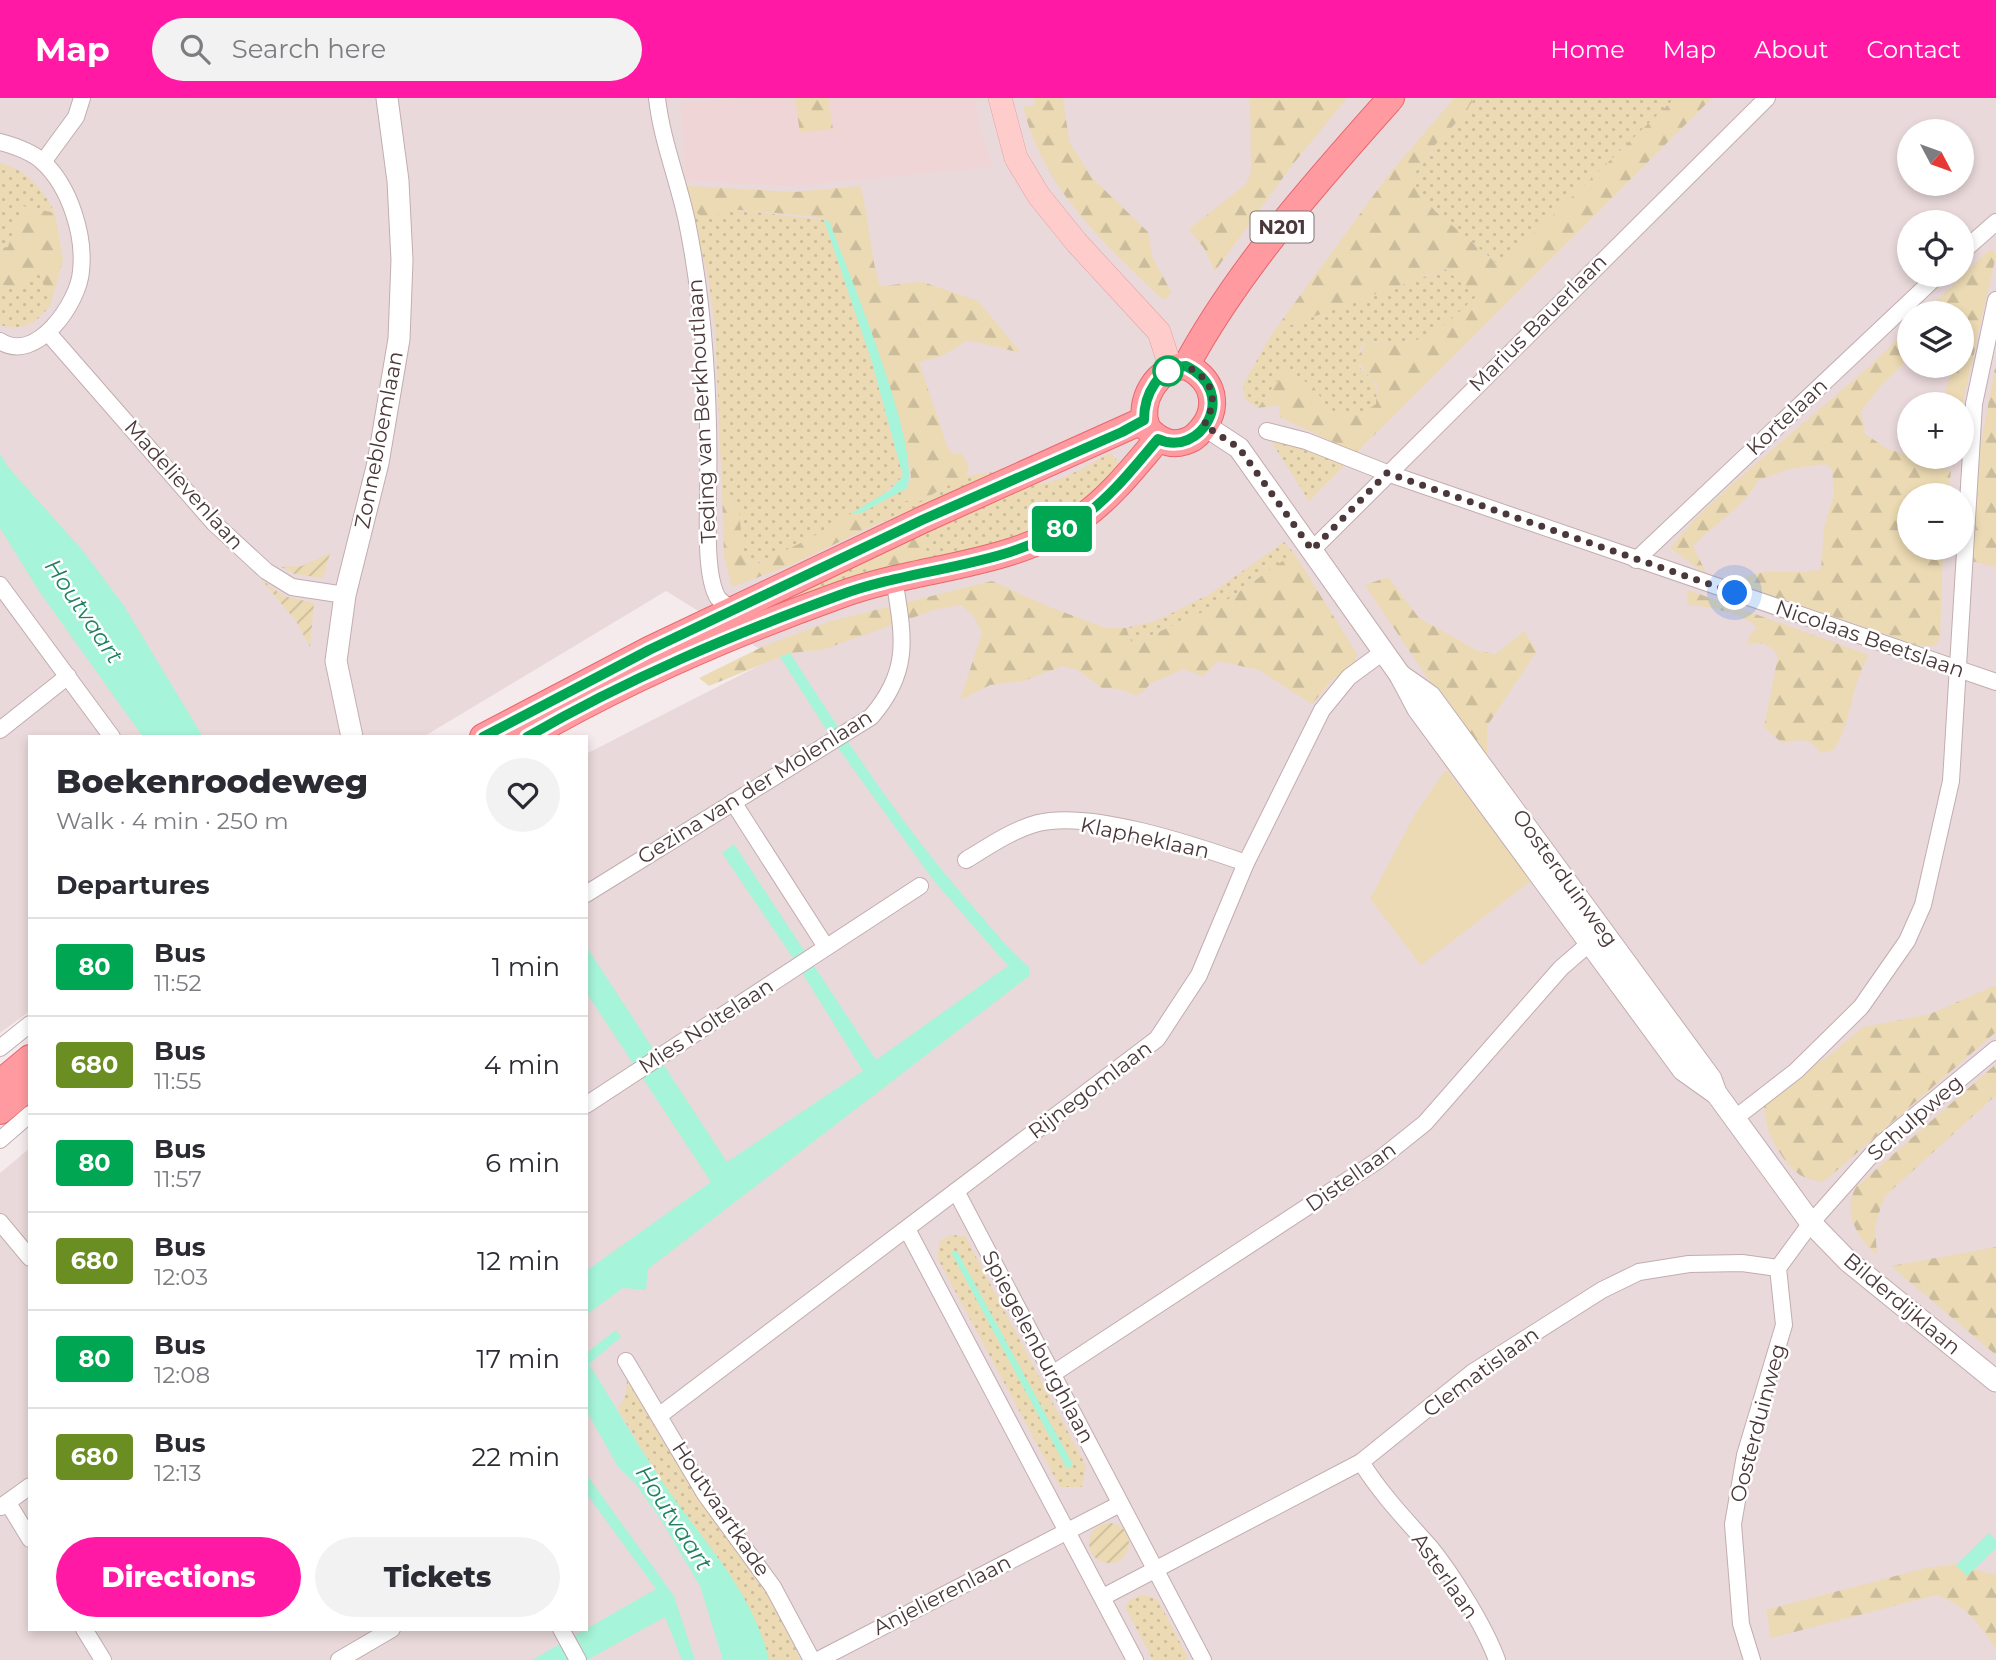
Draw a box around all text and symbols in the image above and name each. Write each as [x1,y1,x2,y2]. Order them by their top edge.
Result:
search box [152,18,642,81]
text: Map [35,29,110,69]
icon: search [176,30,214,68]
text: Search here [232,33,386,65]
text: Home [1550,35,1625,64]
text: Map [1663,35,1716,64]
text: About [1754,35,1828,64]
text: Contact [1866,35,1961,64]
north arrow [1897,119,1974,196]
map controls [1897,119,1974,560]
button: locate [1897,210,1974,287]
road number: N201 [1250,211,1314,242]
street label: Marius Bauerlaan [1464,249,1612,397]
street label: Teding van Berkhoutlaan [682,278,721,544]
button: layers [1897,301,1974,378]
street label: Zonnebloemlaan [349,349,408,531]
unlabelled marker [1153,356,1183,386]
street label: Kortelaan [1741,373,1832,460]
button: + [1897,392,1974,469]
street label: Madelievenlaan [120,415,249,555]
button: − [1897,483,1974,560]
line badge: 80 [1030,506,1094,552]
text: 80 [1046,514,1078,543]
water label: Houtvaart [39,553,129,669]
your location [1717,575,1752,610]
street label: Nicolaas Beetslaan [1772,594,1968,683]
street label: Gezina van der Molenlaan [633,704,877,869]
button: heart [486,758,560,832]
text: Boekenroodeweg [56,761,368,801]
street label: Oosterduinweg [1507,804,1623,951]
text: Walk · 4 min · 250 m [56,807,289,835]
street label: Klapheklaan [1078,812,1212,863]
text: Departures [56,869,210,901]
text: Bus [154,937,206,969]
text: 1 min [492,951,560,983]
text: 80 [78,952,111,981]
text: 11:52 [154,969,201,997]
street label: Mies Noltelaan [634,973,778,1078]
text: Bus [154,1035,206,1067]
street label: Rijnegomlaan [1023,1035,1156,1144]
text: 4 min [484,1049,560,1081]
text: 680 [71,1050,118,1079]
text: 11:55 [154,1067,201,1095]
street label: Schulpweg [1862,1070,1967,1166]
text: Bus [154,1133,206,1165]
street label: Distellaan [1301,1136,1401,1217]
text: 6 min [485,1147,560,1179]
text: 80 [78,1148,111,1177]
text: 11:57 [154,1165,202,1193]
text: Bus [154,1231,206,1263]
text: 12 min [477,1245,560,1277]
text: 680 [71,1246,118,1275]
street label: Spiegelenburghlaan [977,1246,1100,1447]
street label: Bilderdijklaan [1839,1247,1966,1360]
text: 12:03 [154,1263,208,1291]
street label: Clematislaan [1418,1321,1543,1422]
text: Bus [154,1329,206,1361]
street label: Oosterduinweg [1724,1341,1791,1505]
text: 17 min [476,1343,560,1375]
text: 80 [78,1344,111,1373]
text: 12:08 [154,1361,210,1389]
text: Bus [154,1427,206,1459]
street label: Houtvaartkade [667,1437,775,1581]
text: 22 min [471,1441,560,1473]
text: 680 [71,1442,118,1471]
text: 12:13 [154,1459,202,1487]
water label: Houtvaart [630,1460,718,1576]
street label: Asterlaan [1407,1528,1484,1623]
button: Directions [56,1537,301,1617]
button: Tickets [315,1537,560,1617]
street label: Anjelierenlaan [869,1549,1015,1640]

